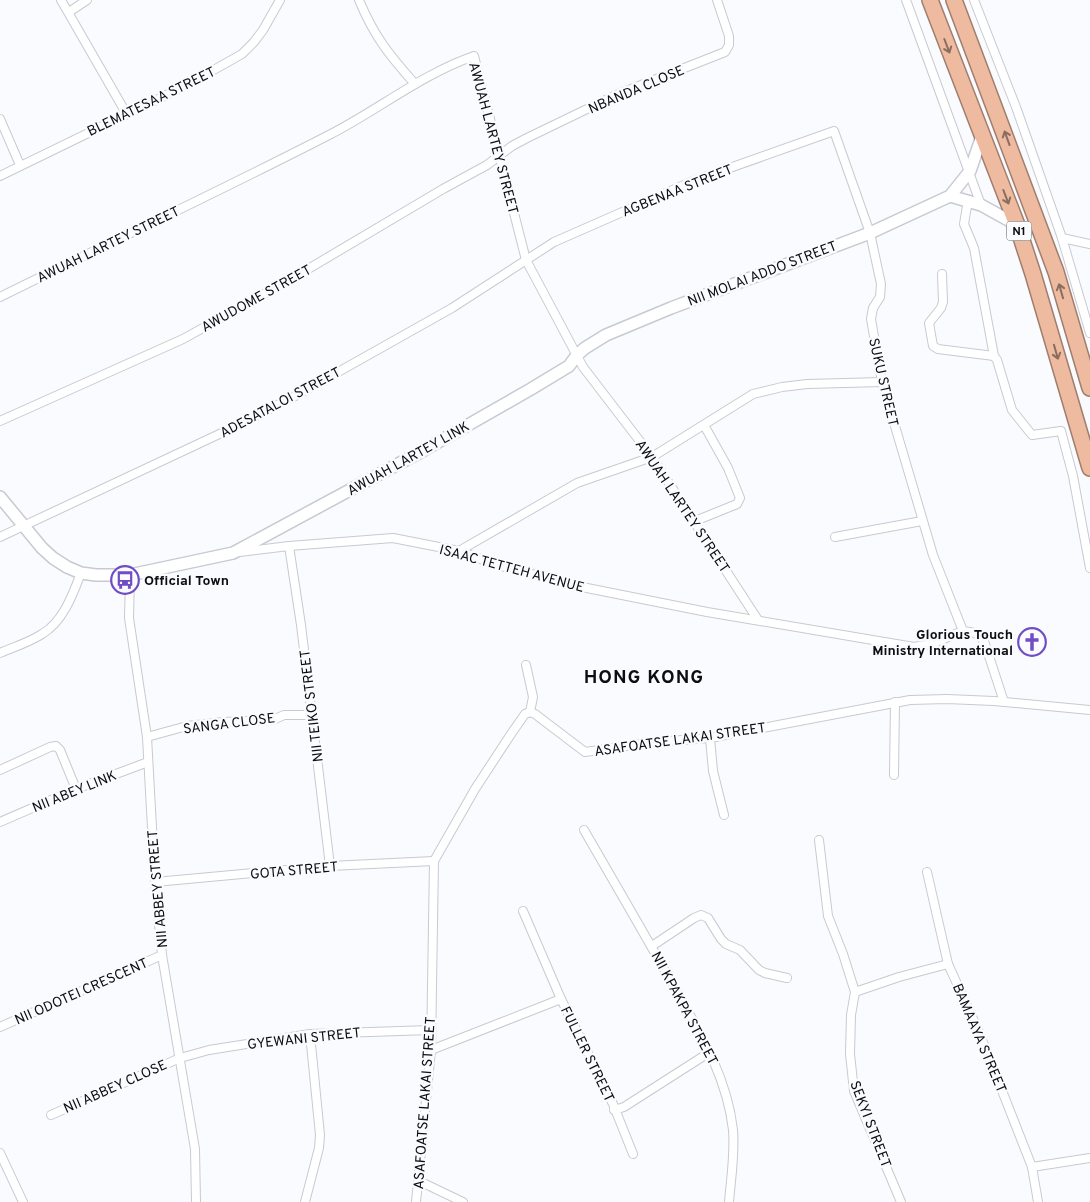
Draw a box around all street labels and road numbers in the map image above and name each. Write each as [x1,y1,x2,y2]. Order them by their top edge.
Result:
street label: AWUAH LARTEY STREET [464,60,521,216]
street label: NBANDA CLOSE [586,63,687,118]
street label: BLEMATESAA STREET [85,64,219,141]
street label: AGBENAA STREET [620,161,735,221]
street label: AWUAH LARTEY STREET [34,203,183,287]
road number: N1 [1006,222,1032,240]
street label: NII MOLAI ADDO STREET [685,238,840,311]
street label: AWUDOME STREET [199,262,315,337]
street label: SUKU STREET [864,336,901,428]
street label: ADESATALOI STREET [217,364,344,442]
street label: AWUAH LARTEY LINK [345,419,473,500]
street label: AWUAH LARTEY STREET [631,437,733,577]
street label: ISAAC TETTEH AVENUE [437,542,586,597]
street label: NII TEIKO STREET [297,649,328,763]
street label: SANGA CLOSE [182,710,276,739]
street label: ASAFOATSE LAKAI STREET [593,720,767,761]
street label: NII ABEY LINK [30,768,119,817]
street label: NII ABBEY STREET [145,829,172,948]
street label: GOTA STREET [249,859,339,884]
street label: NII KPAKPA STREET [647,949,721,1068]
street label: NII ODOTEI CRESCENT [12,955,151,1029]
street label: BAMAAYA STREET [948,981,1009,1096]
street label: FULLER STREET [556,1004,617,1105]
street label: ASAFOATSE LAKAI STREET [411,1016,440,1190]
street label: GYEWANI STREET [247,1025,362,1054]
street label: NII ABBEY CLOSE [61,1057,170,1118]
street label: SEKYI STREET [845,1079,894,1170]

